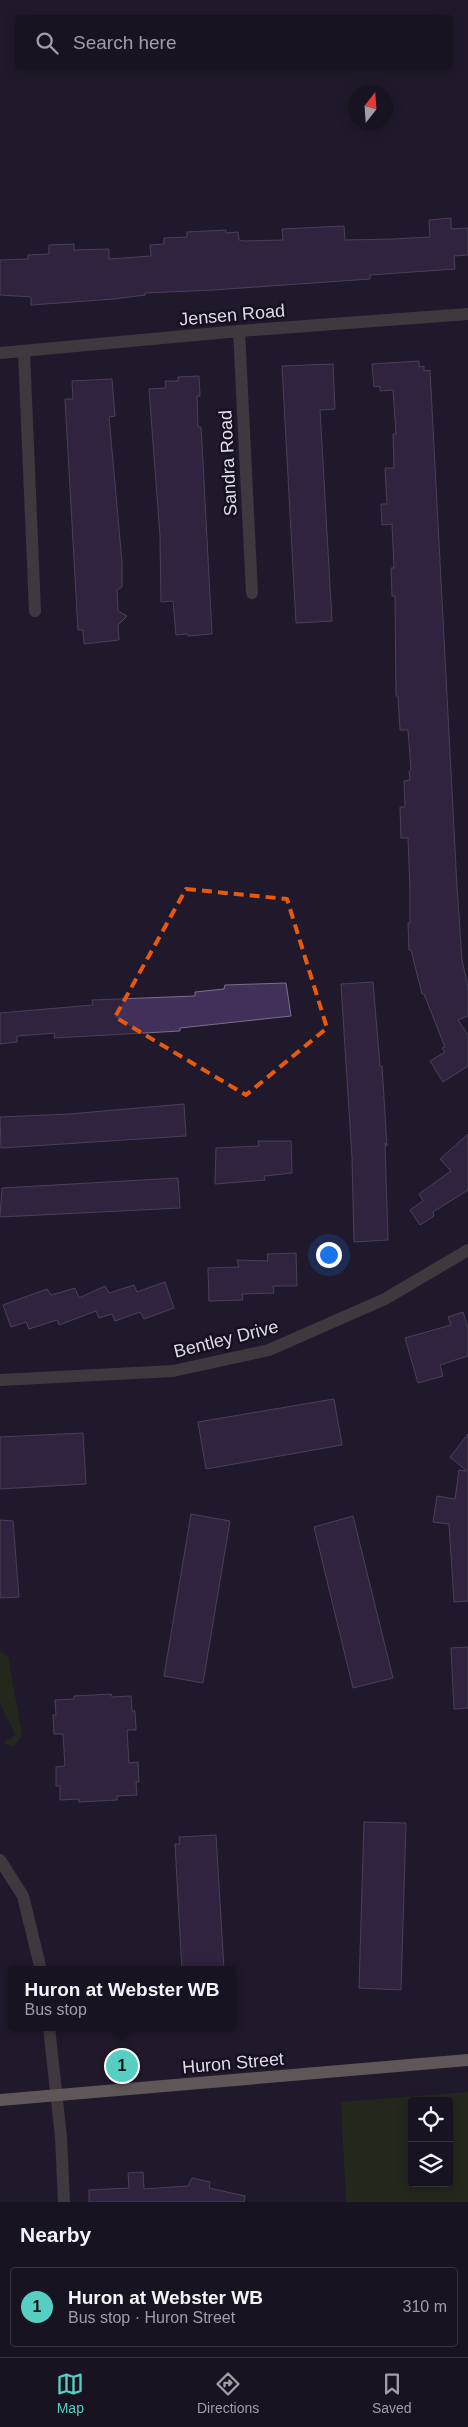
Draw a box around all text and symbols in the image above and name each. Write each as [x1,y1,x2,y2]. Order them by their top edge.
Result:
search box [15,15,453,70]
icon: search [33,29,61,57]
text: Search here [73,32,177,53]
north arrow [348,85,393,130]
street label: Jensen Road [178,300,286,330]
street label: Sandra Road [215,410,241,516]
your location [316,1242,342,1268]
street label: Bentley Drive [172,1316,280,1362]
popup [8,1966,236,2031]
text: Huron at Webster WB [25,1979,219,2000]
text: Bus stop [25,2001,87,2018]
pin: 1 [106,2047,138,2085]
street label: Huron Street [181,2049,285,2077]
map controls [408,2097,453,2187]
button: locate [408,2097,453,2142]
button: layers [408,2142,453,2187]
text: Nearby [20,2223,91,2246]
text: Huron at Webster WB [68,2287,263,2308]
text: 1 [33,2298,41,2315]
text: 310 m [403,2298,447,2315]
text: Bus stop · Huron Street [68,2309,235,2326]
tab: Map [56,2370,84,2416]
tab: Directions [197,2370,259,2416]
tab: Saved [372,2370,412,2416]

